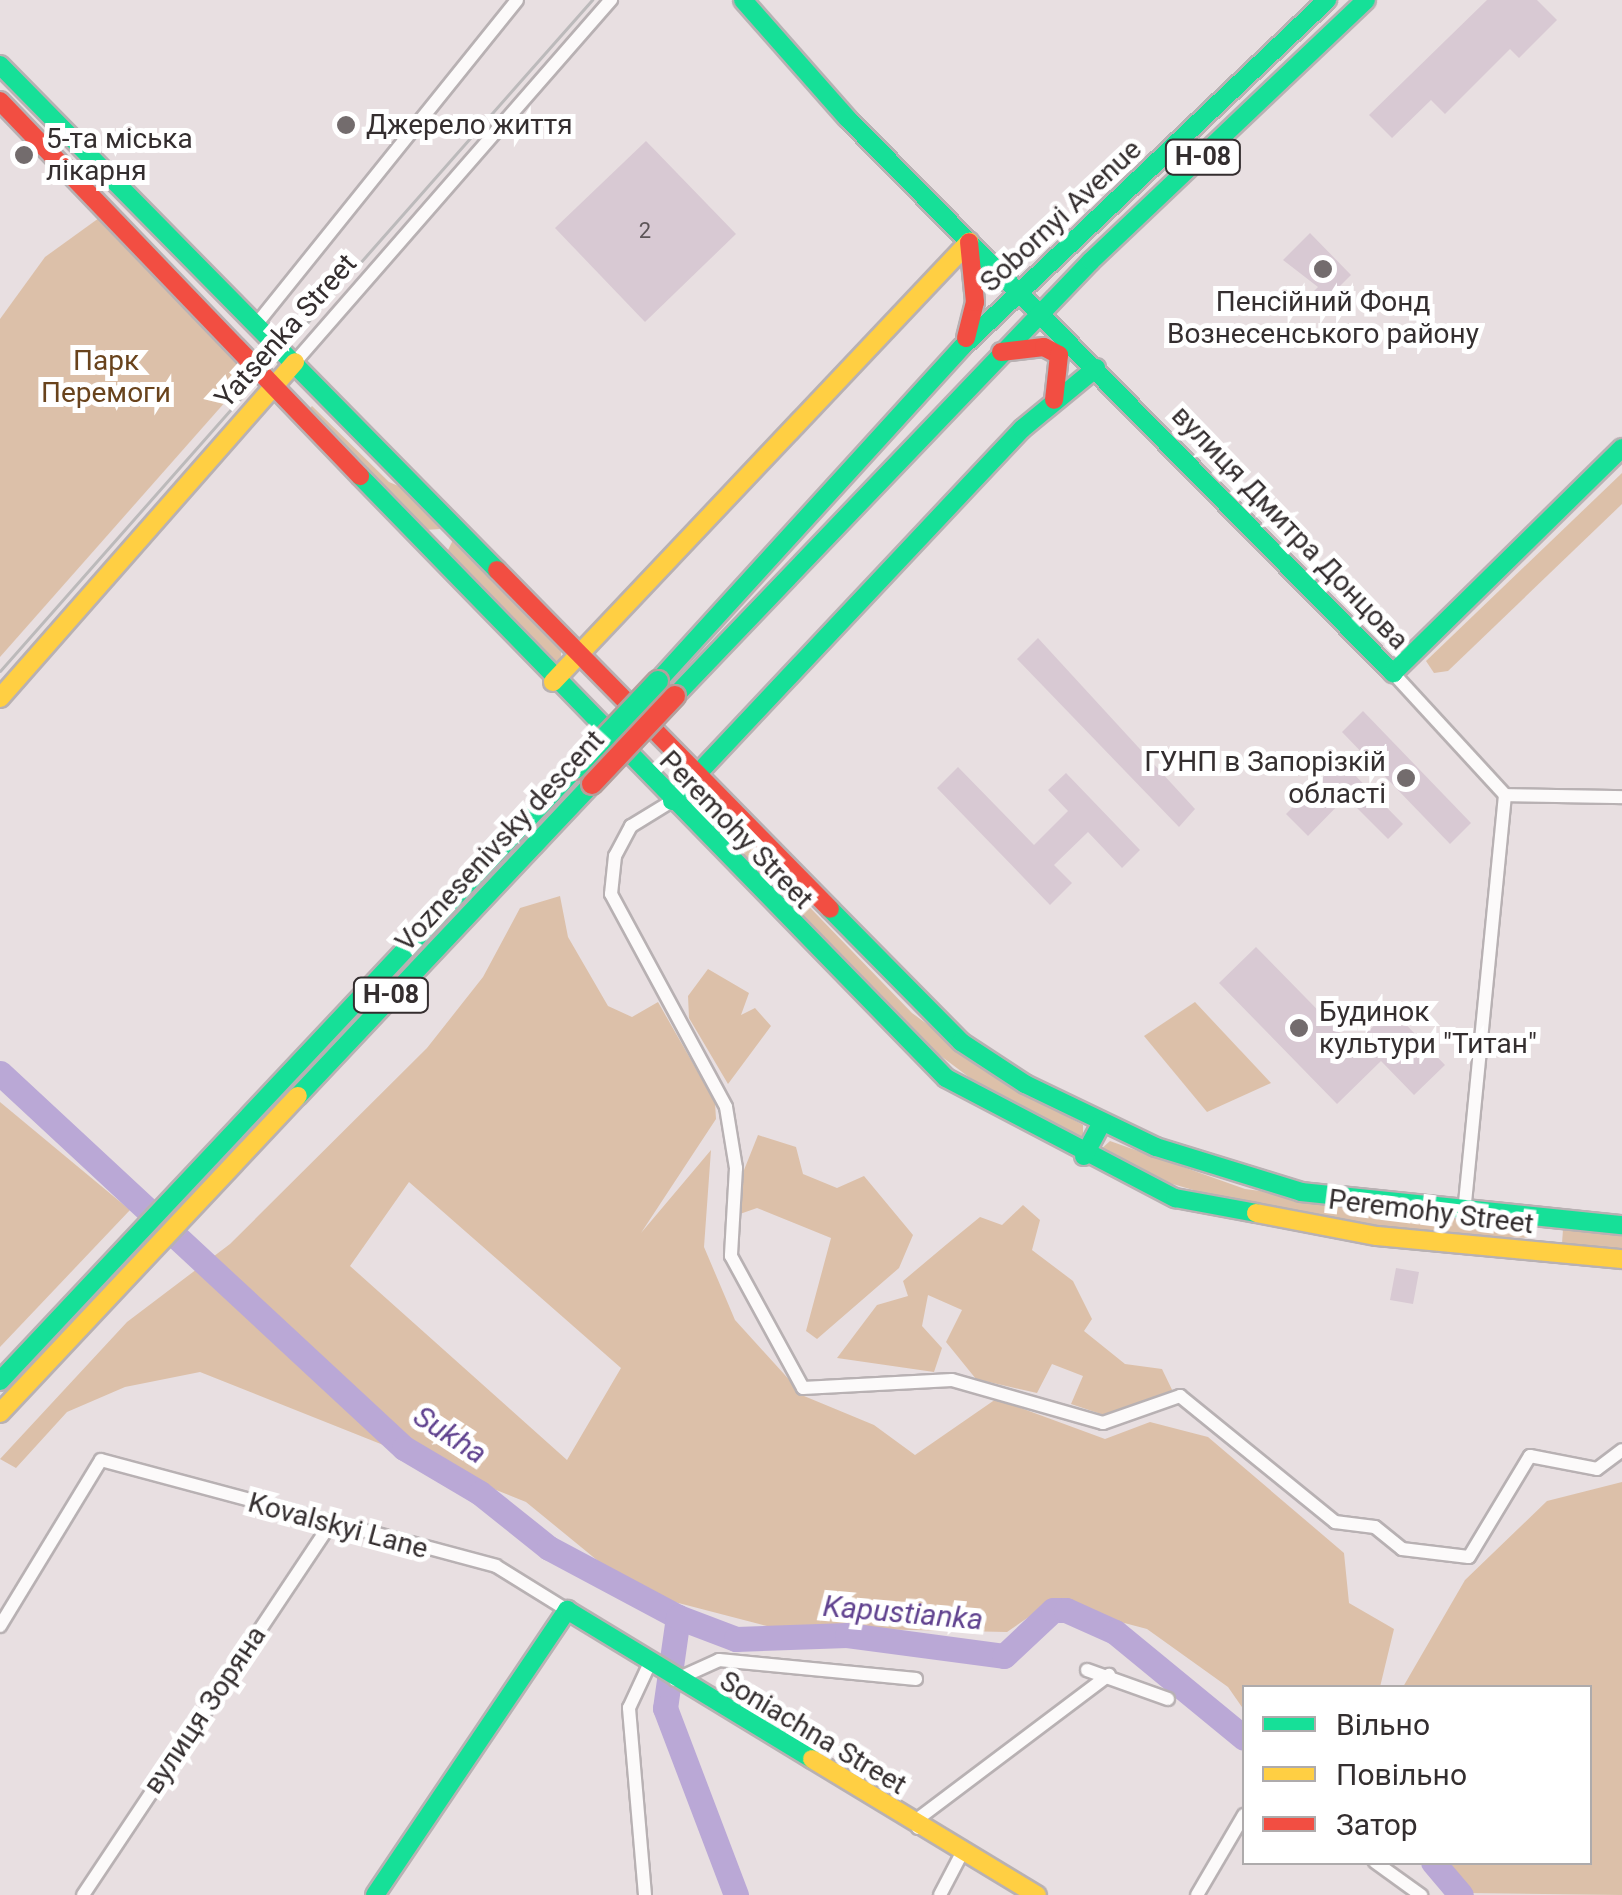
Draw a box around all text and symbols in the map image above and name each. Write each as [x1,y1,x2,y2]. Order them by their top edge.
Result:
place label: Джерело життя [366,108,573,142]
marker: Джерело життя [335,114,357,136]
place label: 5-та міська лікарня [46,122,193,188]
street label: Sobornyi Avenue [974,133,1148,299]
road number: Н-08 [1163,137,1243,177]
marker: 5-та міська лікарня [11,142,37,168]
house number: 2 [639,218,651,244]
street label: Yatsenka Street [208,247,364,415]
marker: Пенсійний Фонд Вознесенського району [1312,258,1334,280]
place label: Пенсійний Фонд Вознесенського району [1167,285,1479,351]
park label: Парк Перемоги [41,344,171,410]
street label: вулиця Дмитра Донцова [1165,399,1415,657]
street label: Voznesenivsky descent [389,723,611,959]
street label: Peremohy Street [652,744,820,916]
place label: ГУНП в Запорізкій області [1144,745,1386,811]
marker: ГУНП в Запорізкій області [1395,767,1417,789]
road number: Н-08 [351,975,431,1015]
place label: Будинок культури "Титан" [1319,995,1537,1061]
marker: Будинок культури "Титан" [1288,1017,1310,1039]
street label: Peremohy Street [1327,1183,1535,1241]
water label: Sukha [407,1398,493,1472]
street label: Kovalskyi Lane [244,1486,432,1566]
water label: Kapustianka [821,1588,985,1638]
street label: вулиця Зоряна [137,1620,273,1800]
street label: Soniachna Street [714,1664,912,1802]
legend [1242,1685,1592,1865]
text: Вільно [1336,1707,1430,1742]
text: Повільно [1336,1757,1467,1792]
text: Затор [1336,1807,1418,1842]

